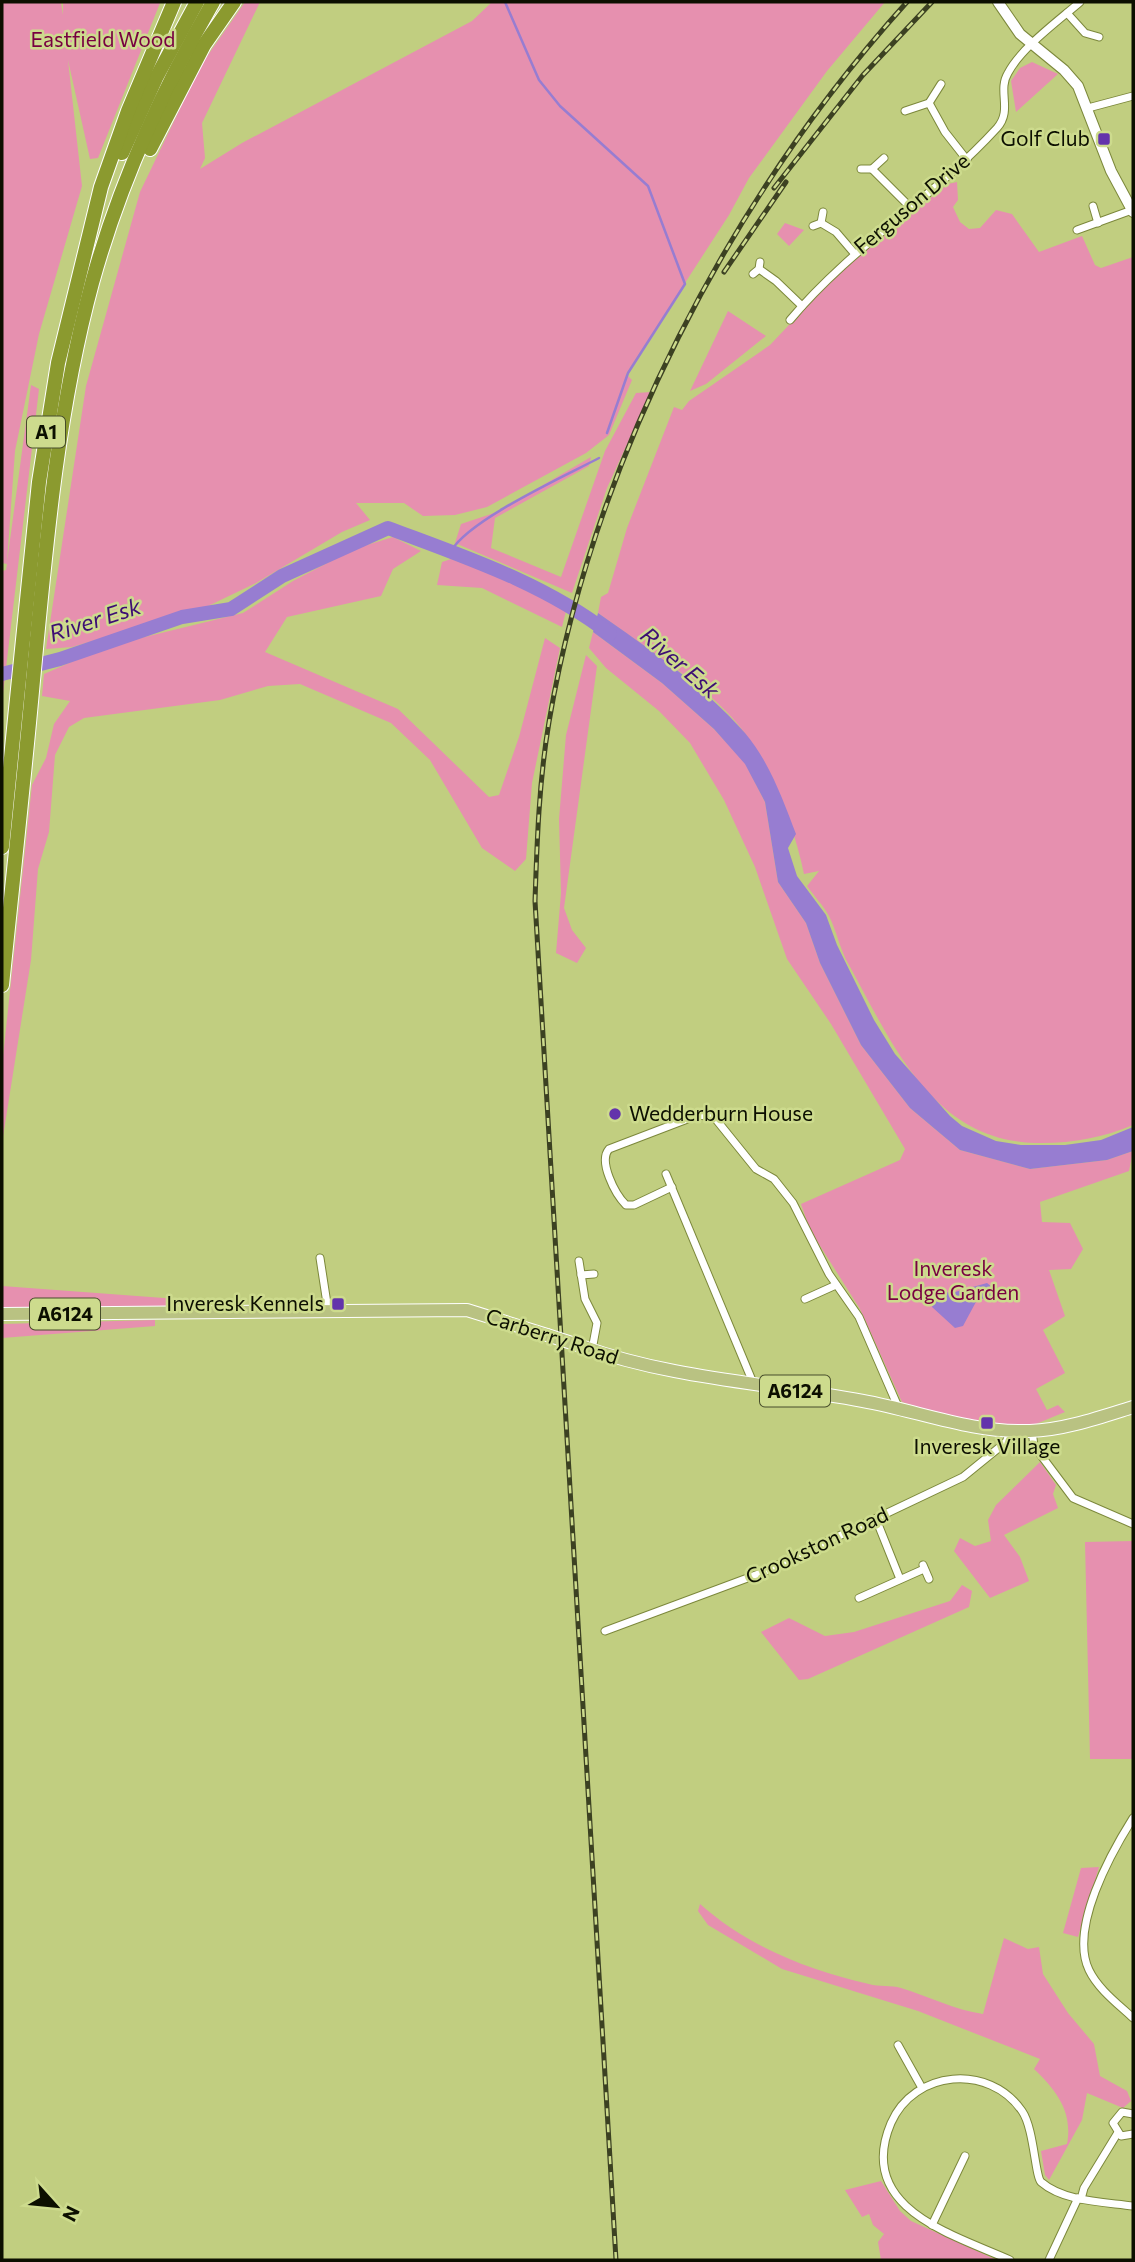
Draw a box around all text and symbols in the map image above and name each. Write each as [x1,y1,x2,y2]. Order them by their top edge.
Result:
park label: Eastfield Wood [31,26,175,51]
place label: Golf Club [1001,125,1090,150]
marker: Golf Club [1096,131,1112,147]
street label: Ferguson Drive [848,147,974,258]
road number: A1 [27,416,65,448]
water label: River Esk [45,591,145,647]
water label: River Esk [636,620,726,704]
place label: Wedderburn House [629,1100,813,1125]
marker: Wedderburn House [607,1106,623,1122]
park label: Inveresk Lodge Garden [887,1255,1019,1304]
place label: Inveresk Kennels [166,1290,324,1315]
marker: Inveresk Kennels [330,1296,346,1312]
road number: A6124 [30,1298,100,1330]
street label: Carberry Road [483,1302,622,1369]
road number: A6124 [760,1376,830,1406]
marker: Inveresk Village [979,1415,995,1431]
place label: Inveresk Village [914,1433,1060,1458]
street label: Crookston Road [741,1501,892,1589]
north arrow [21,2171,91,2241]
text: N [58,2202,85,2226]

